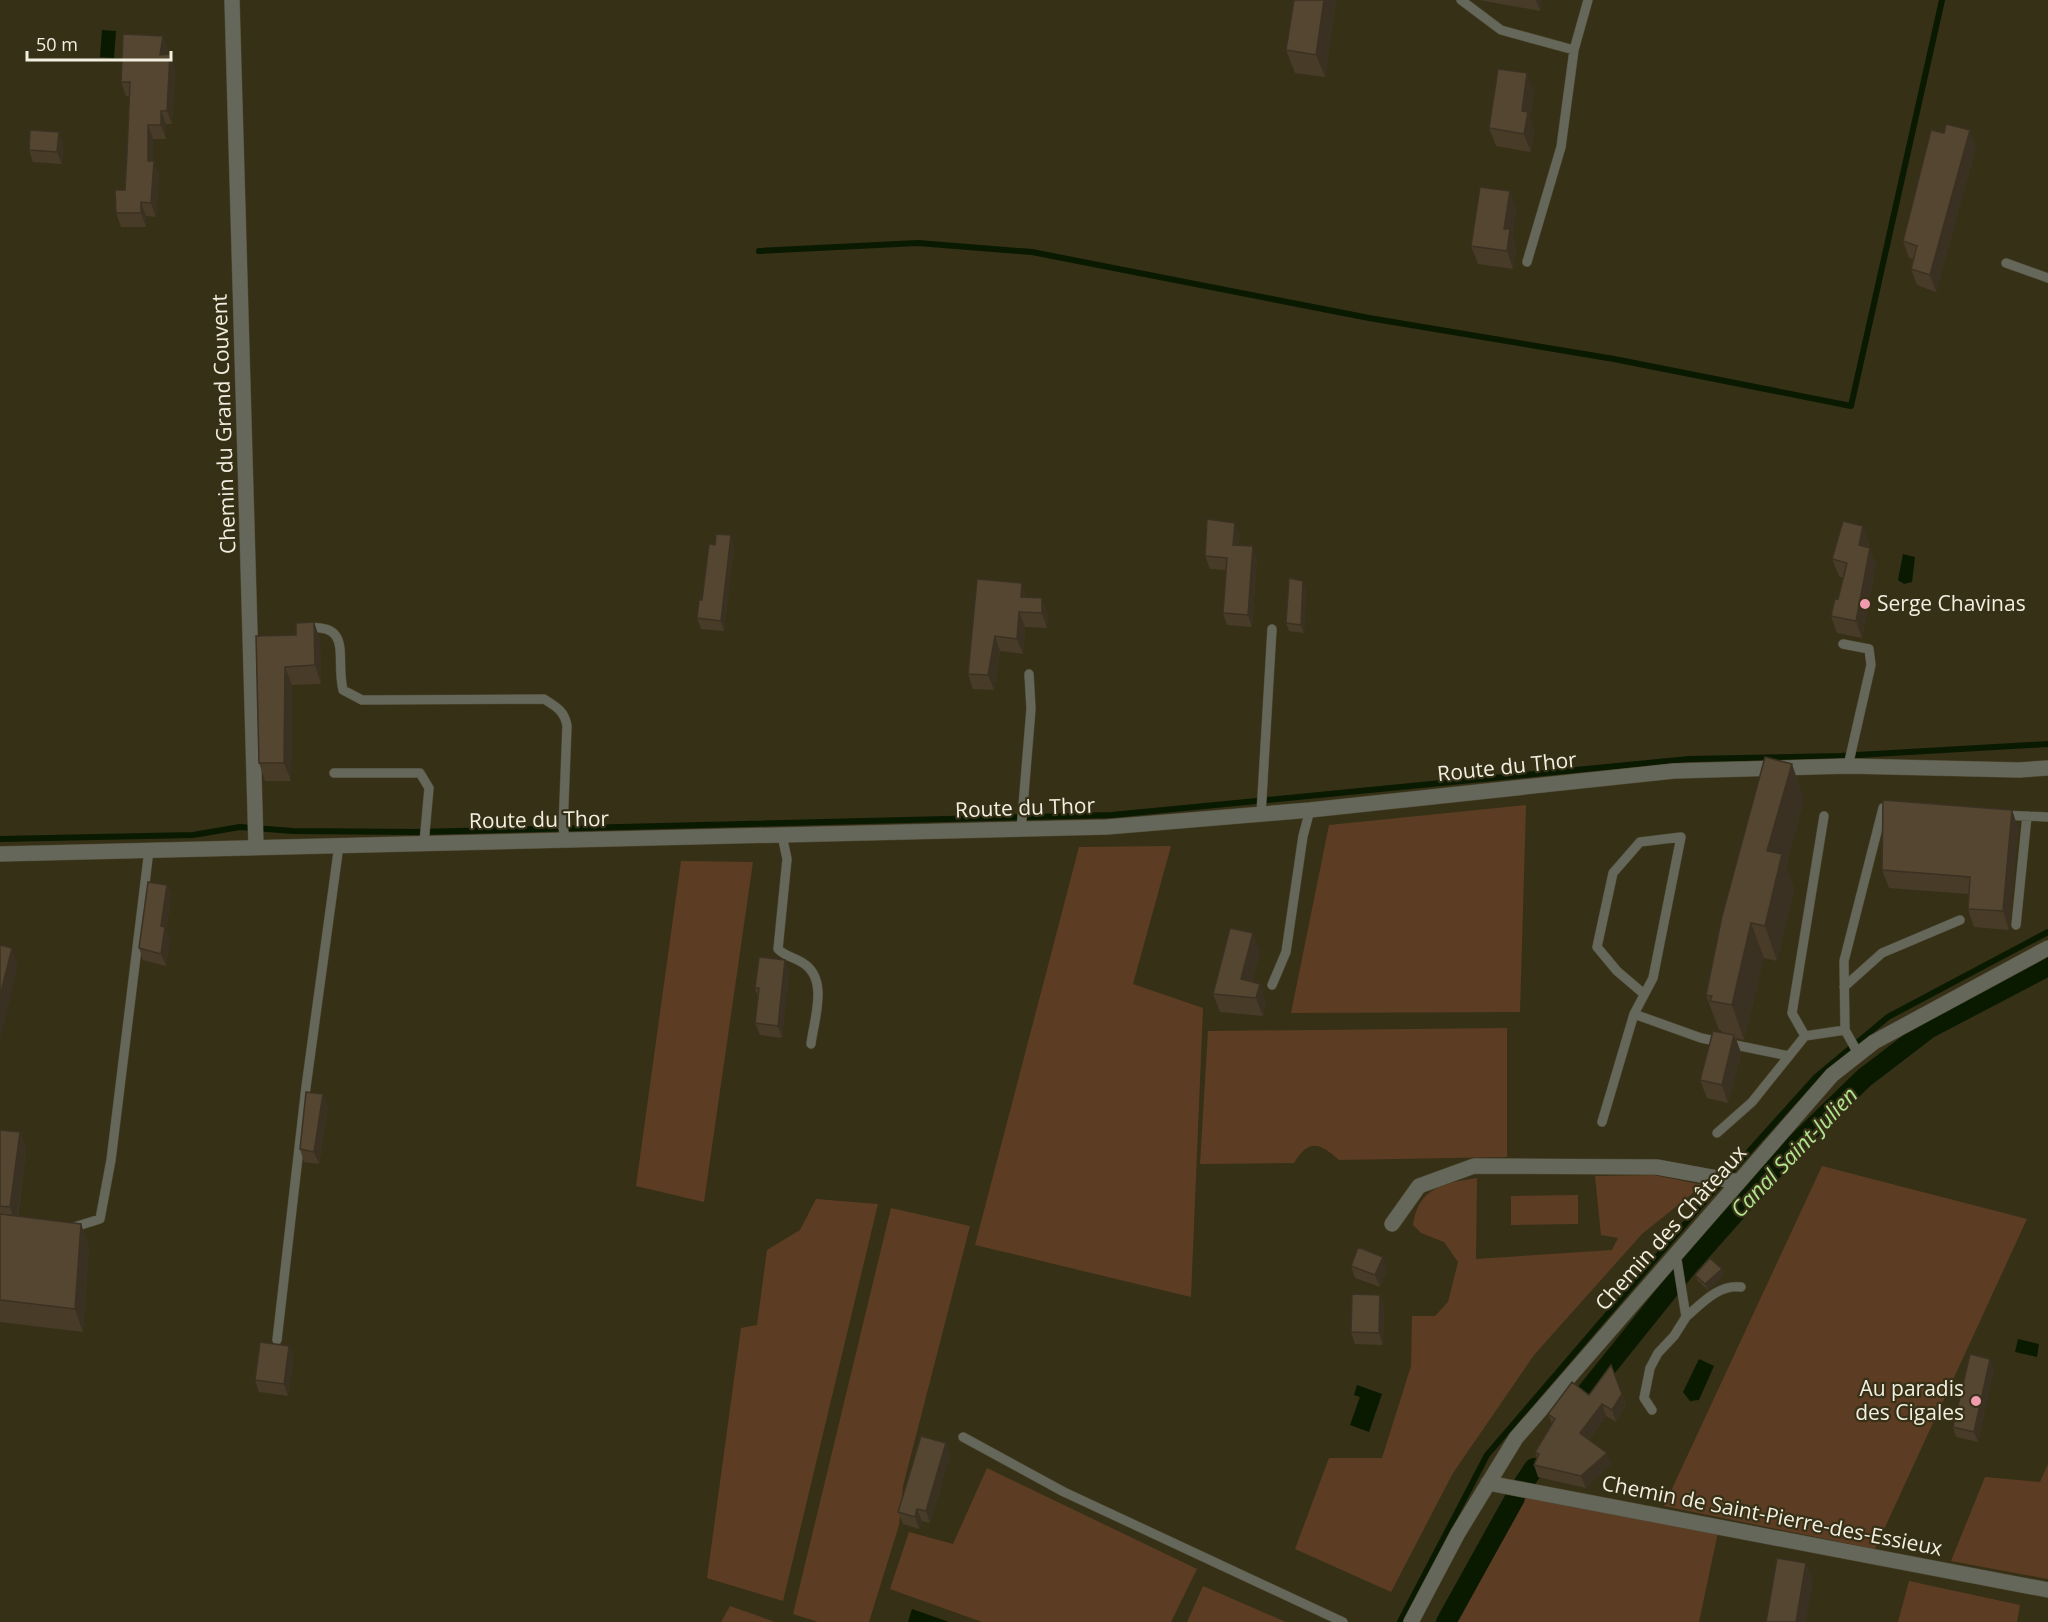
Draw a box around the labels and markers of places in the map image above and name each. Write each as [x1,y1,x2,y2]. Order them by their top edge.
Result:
place label: Serge Chavinas [1877,589,2026,617]
marker: Serge Chavinas [1858,597,1872,611]
place label: Au paradis des Cigales [1855,1374,1964,1426]
marker: Au paradis des Cigales [1969,1394,1983,1408]

